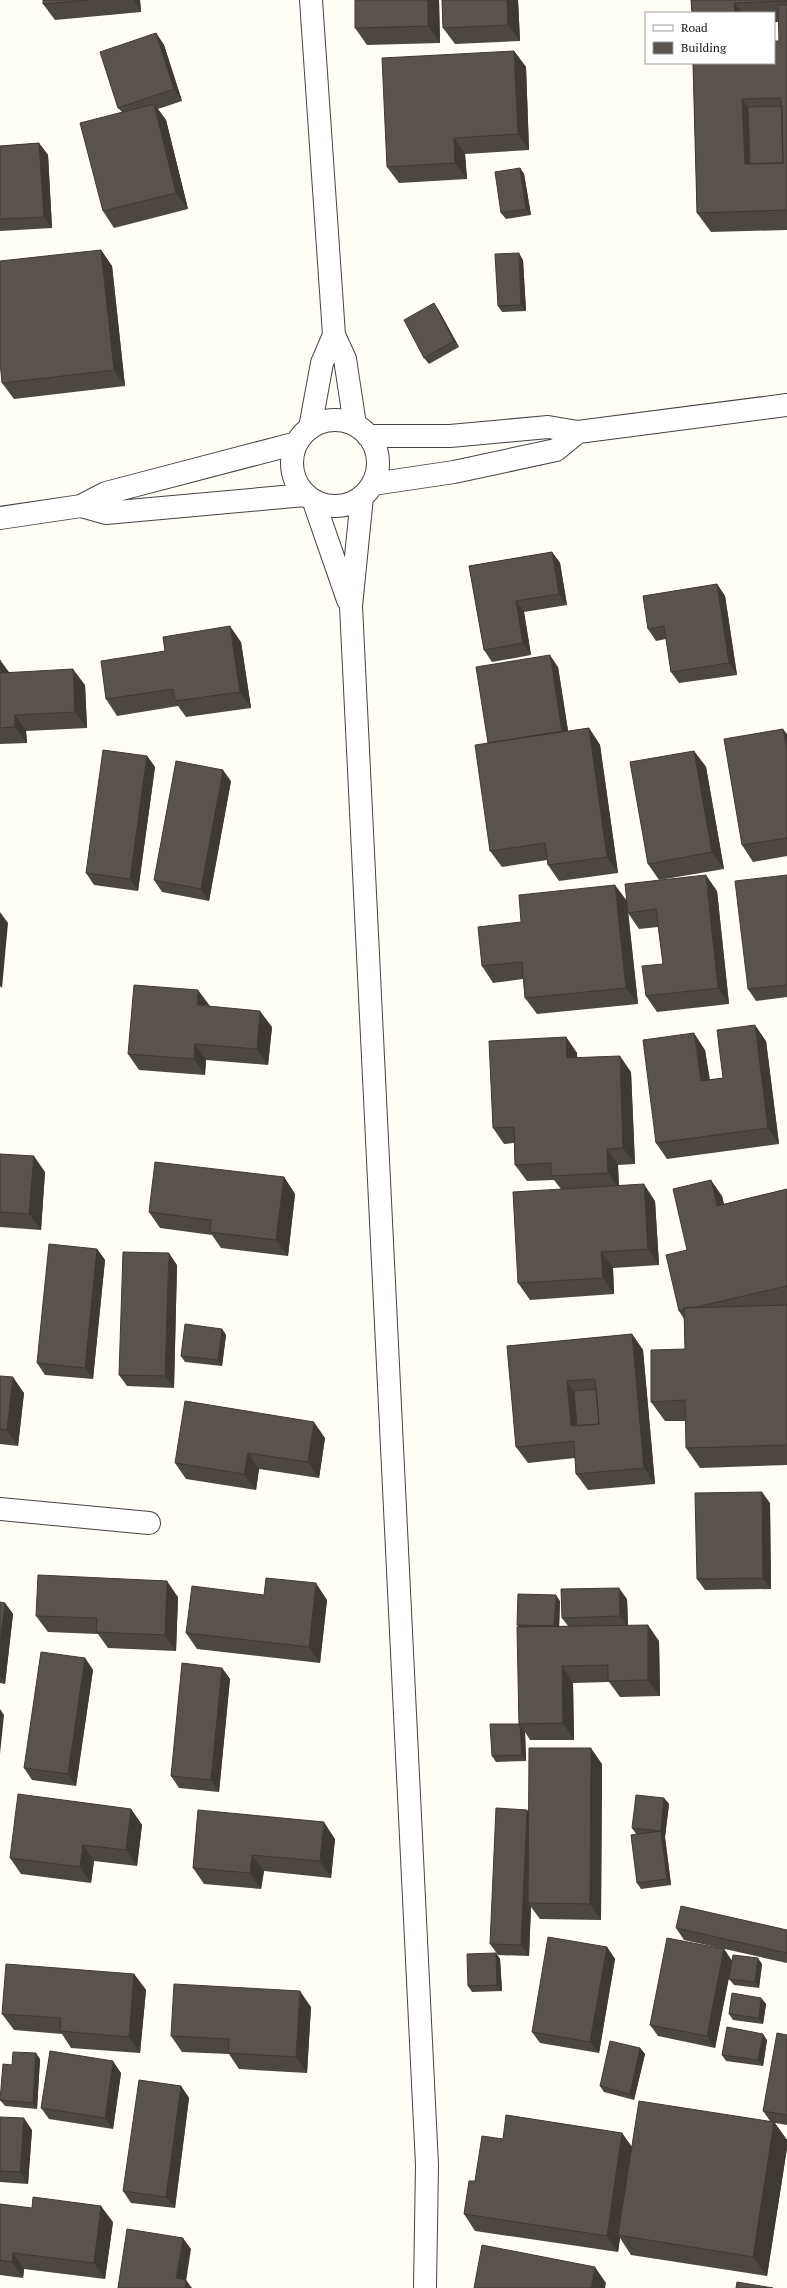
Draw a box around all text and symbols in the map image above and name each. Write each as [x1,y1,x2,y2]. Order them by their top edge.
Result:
legend [645,12,775,64]
text: Road [681,20,708,35]
text: Building [681,40,727,55]

